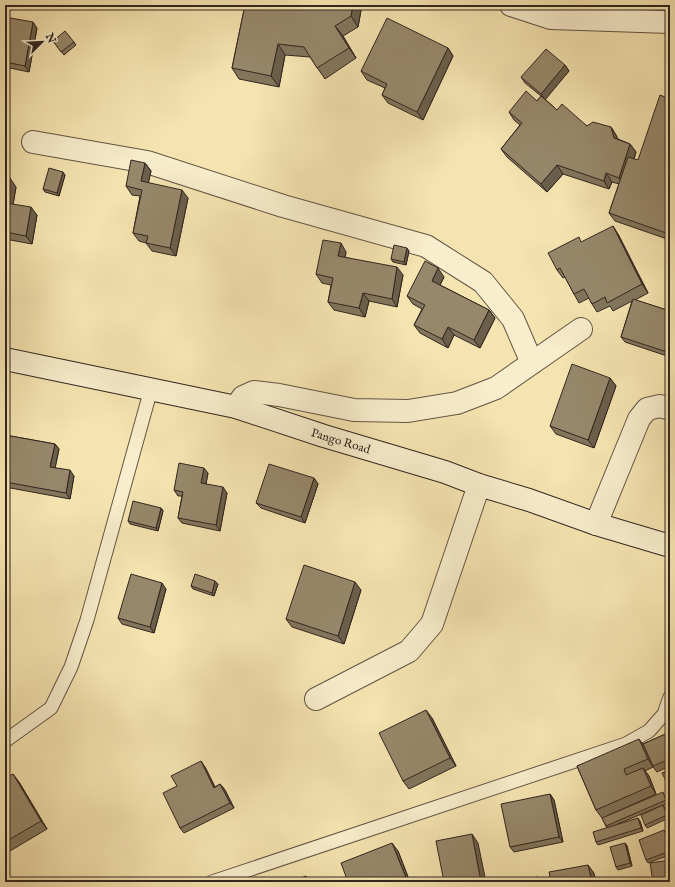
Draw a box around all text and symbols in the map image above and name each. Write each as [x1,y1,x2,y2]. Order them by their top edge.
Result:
north arrow [22,22,62,62]
text: N [41,30,59,46]
street label: Pango Road [309,425,373,457]

